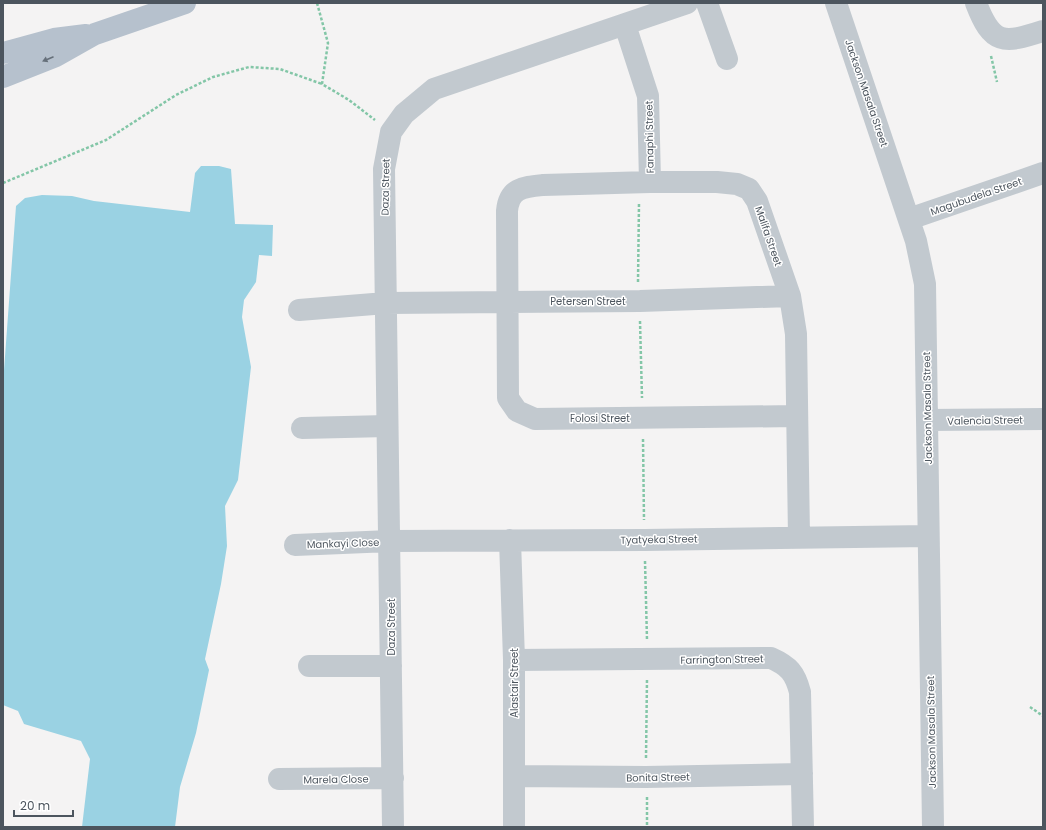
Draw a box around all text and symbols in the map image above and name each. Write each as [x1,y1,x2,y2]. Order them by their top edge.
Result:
street label: Jackson Masala Street [841,38,892,149]
one-way arrow [42,57,54,63]
street label: Fanaphi Street [641,100,658,173]
street label: Daza Street [378,158,394,216]
street label: Magubudela Street [928,174,1024,219]
street label: Malifa Street [751,204,786,268]
street label: Petersen Street [550,294,626,309]
street label: Jackson Masala Street [919,351,936,464]
street label: Folosi Street [570,411,630,426]
street label: Valencia Street [947,412,1023,429]
street label: Tyatyeka Street [620,531,698,548]
street label: Mankayi Close [307,535,379,552]
street label: Daza Street [384,598,399,656]
street label: Alastair Street [507,648,522,718]
street label: Farrington Street [680,651,764,668]
street label: Jackson Masala Street [923,675,940,788]
street label: Bonita Street [626,769,690,786]
street label: Marela Close [303,771,369,788]
scale bar [14,792,73,818]
text: 20 m [20,797,50,814]

